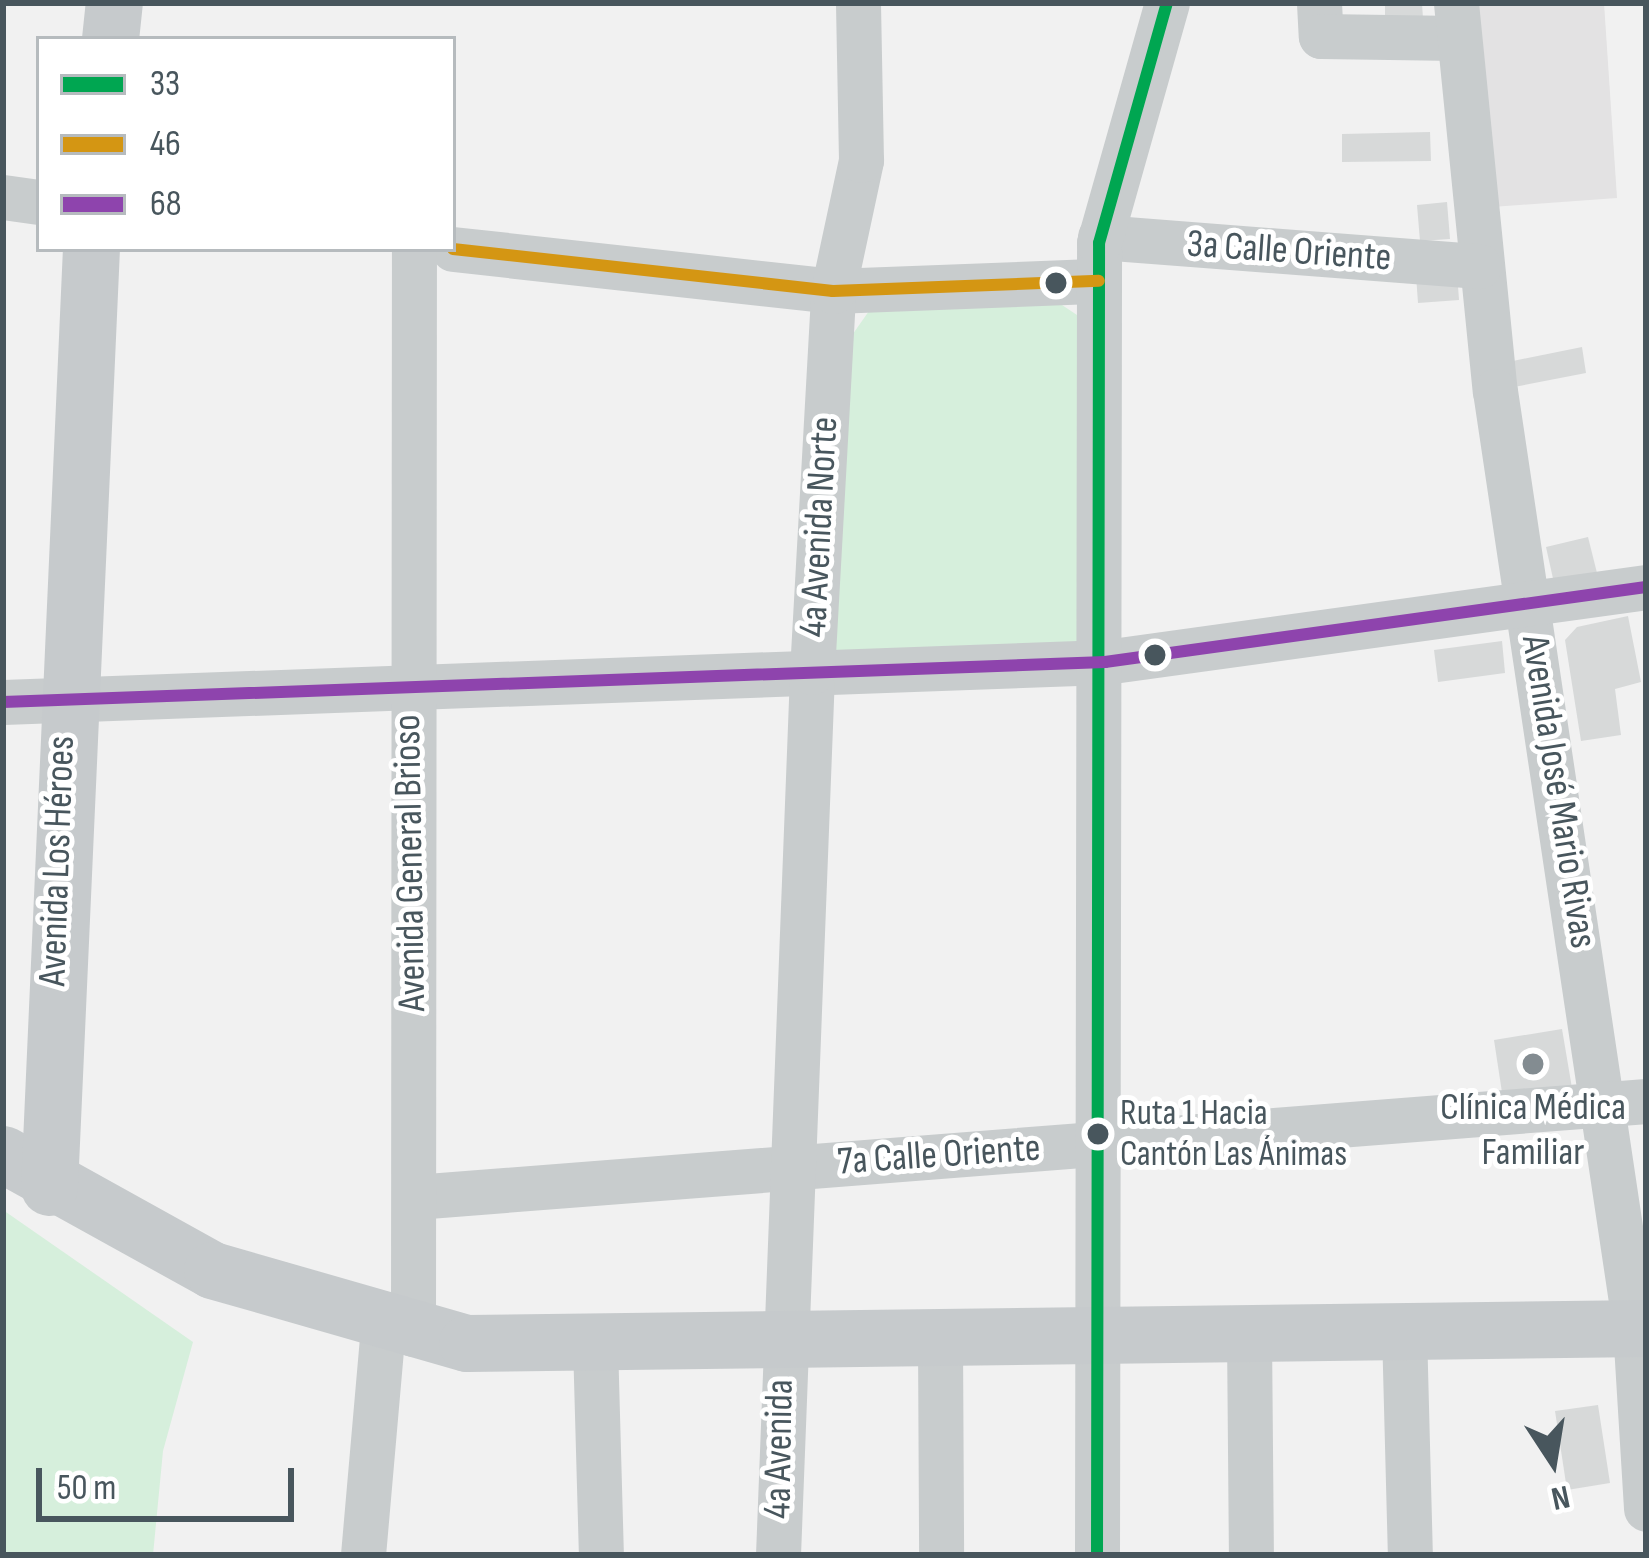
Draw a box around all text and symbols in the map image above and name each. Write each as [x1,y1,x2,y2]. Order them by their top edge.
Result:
legend [36,36,456,252]
text: 33 [150,63,180,106]
text: 46 [150,123,181,166]
text: 68 [150,183,182,226]
street label: 3a Calle Oriente [1185,222,1393,282]
unlabelled marker [1045,272,1067,294]
street label: 4a Avenida Norte [791,416,849,638]
street label: Avenida José Mario Rivas [1510,632,1606,952]
unlabelled marker [1144,644,1166,666]
street label: Avenida General Brioso [385,714,437,1012]
street label: Avenida Los Héroes [30,735,86,987]
marker: Clínica Médica Familiar [1517,1048,1549,1080]
place label: Clínica Médica Familiar [1440,1086,1626,1177]
place label: Ruta 1 Hacia Cantón Las Ánimas [1120,1091,1347,1176]
marker: Ruta 1 Hacia Cantón Las Ánimas [1087,1123,1109,1145]
street label: 7a Calle Oriente [836,1126,1042,1186]
street label: 4a Avenida [755,1379,805,1519]
north arrow [1493,1402,1613,1522]
scale bar [42,1444,300,1518]
text: 50 m [57,1467,116,1510]
text: N [1548,1476,1573,1519]

